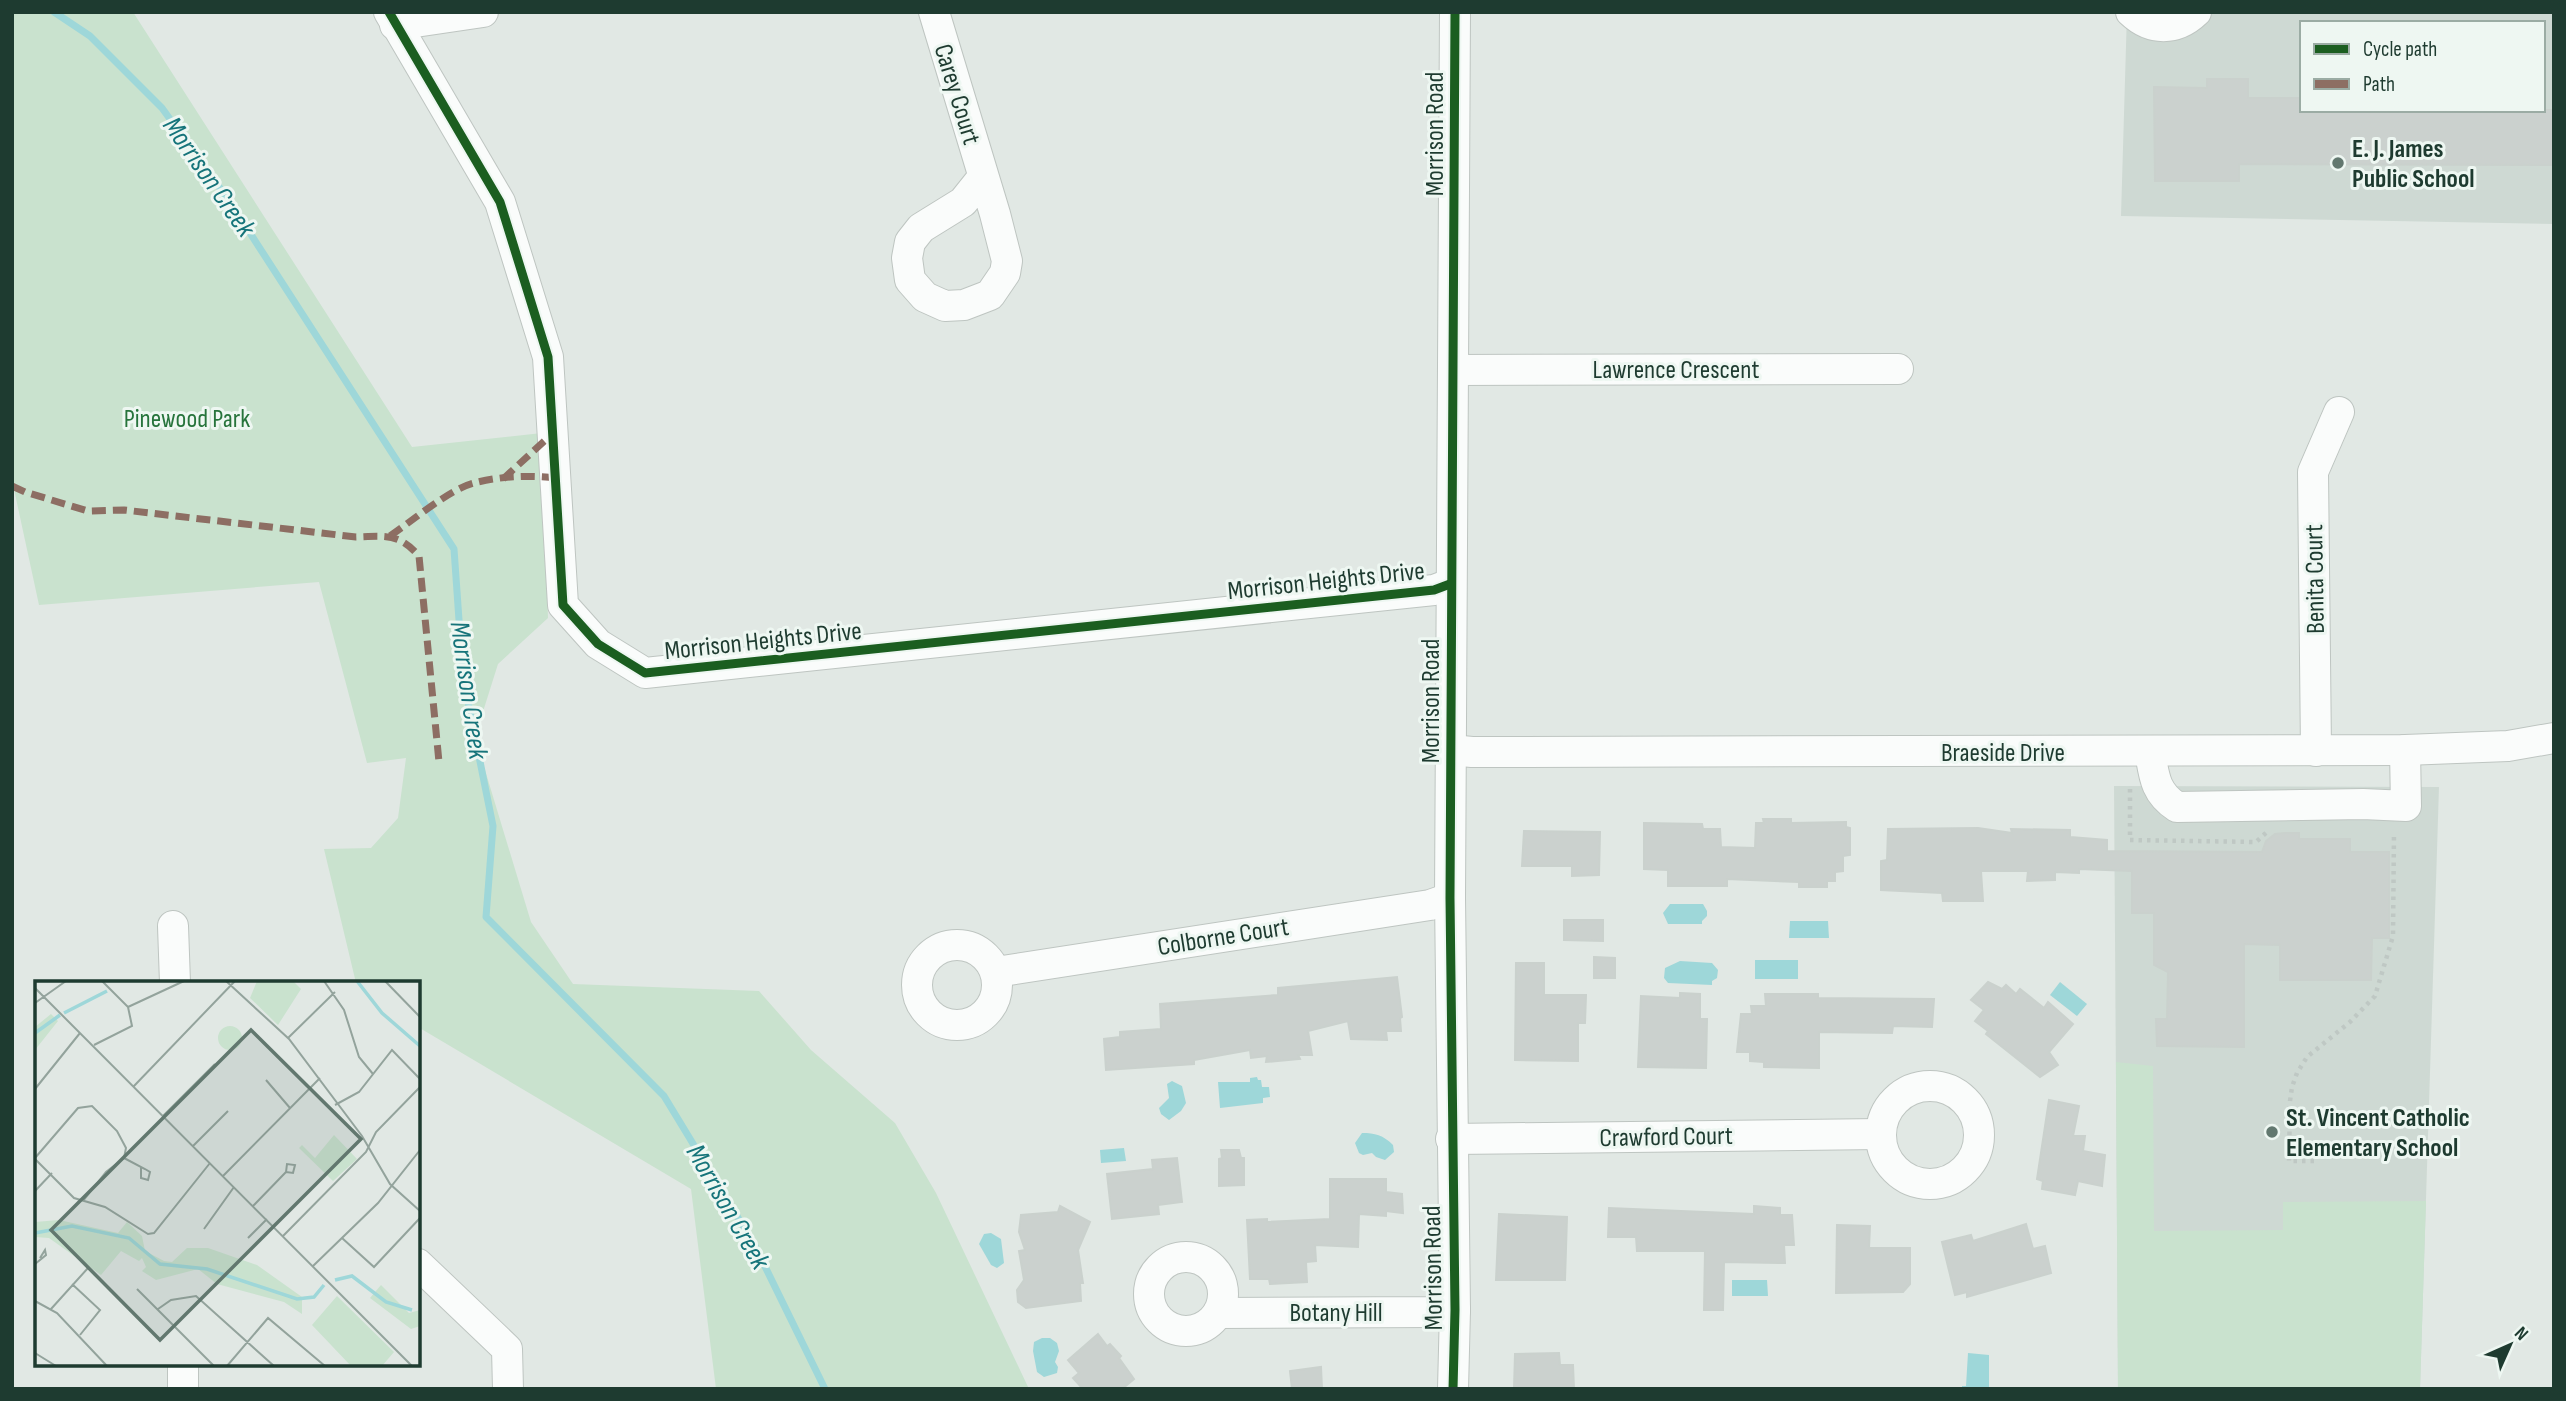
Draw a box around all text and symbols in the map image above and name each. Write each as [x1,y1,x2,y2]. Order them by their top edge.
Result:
legend [2300,21,2545,112]
text: Cycle path [2363,37,2437,62]
street label: Carey Court [927,40,987,148]
street label: Morrison Road [1420,72,1451,196]
text: Path [2363,72,2395,97]
water label: Morrison Creek [155,111,263,244]
place label: E. J. James Public School [2352,134,2475,195]
marker: E. J. James Public School [2330,155,2346,171]
street label: Lawrence Crescent [1593,355,1760,386]
park label: Pinewood Park [124,404,250,435]
street label: Benita Court [2299,524,2332,634]
street label: Morrison Heights Drive [1226,556,1426,607]
street label: Morrison Heights Drive [663,616,863,667]
water label: Morrison Creek [443,619,495,763]
street label: Morrison Road [1416,639,1447,763]
street label: Braeside Drive [1941,738,2065,769]
street label: Colborne Court [1155,912,1291,963]
inset map [35,981,420,1366]
place label: St. Vincent Catholic Elementary School [2286,1103,2470,1164]
street label: Crawford Court [1599,1121,1733,1154]
marker: St. Vincent Catholic Elementary School [2264,1124,2280,1140]
water label: Morrison Creek [679,1138,777,1276]
street label: Morrison Road [1417,1205,1450,1331]
street label: Botany Hill [1289,1298,1383,1329]
north arrow [2475,1310,2545,1380]
text: N [2509,1322,2533,1346]

